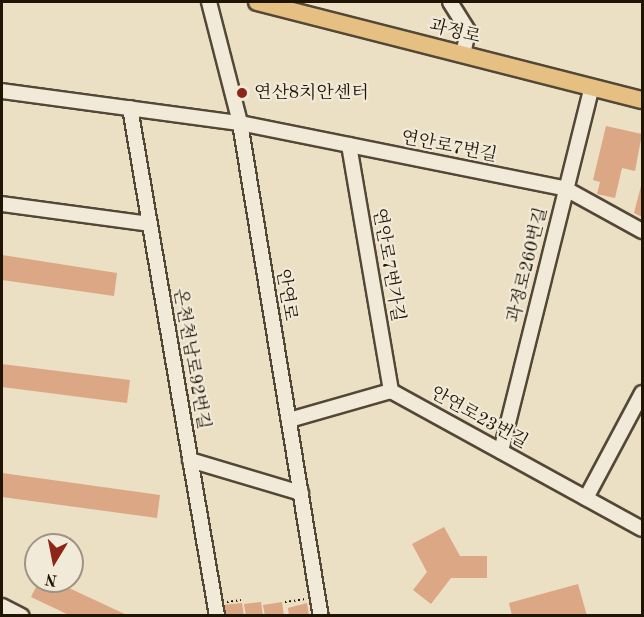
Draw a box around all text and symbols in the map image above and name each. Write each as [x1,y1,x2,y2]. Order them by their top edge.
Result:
street label: 과정로 [427,15,483,49]
place label: 연산8치안센터 [254,82,369,104]
marker: 연산8치안센터 [235,86,249,100]
street label: 연안로7번길 [399,127,499,167]
street label: 과정로260번길 [503,205,553,325]
street label: 연안로7번가길 [367,207,409,323]
street label: 안연로 [271,268,301,322]
street label: 온천천남로92번길 [168,287,214,431]
street label: 안연로23번길 [427,382,531,454]
north arrow [24,533,84,593]
text: N [44,570,59,588]

